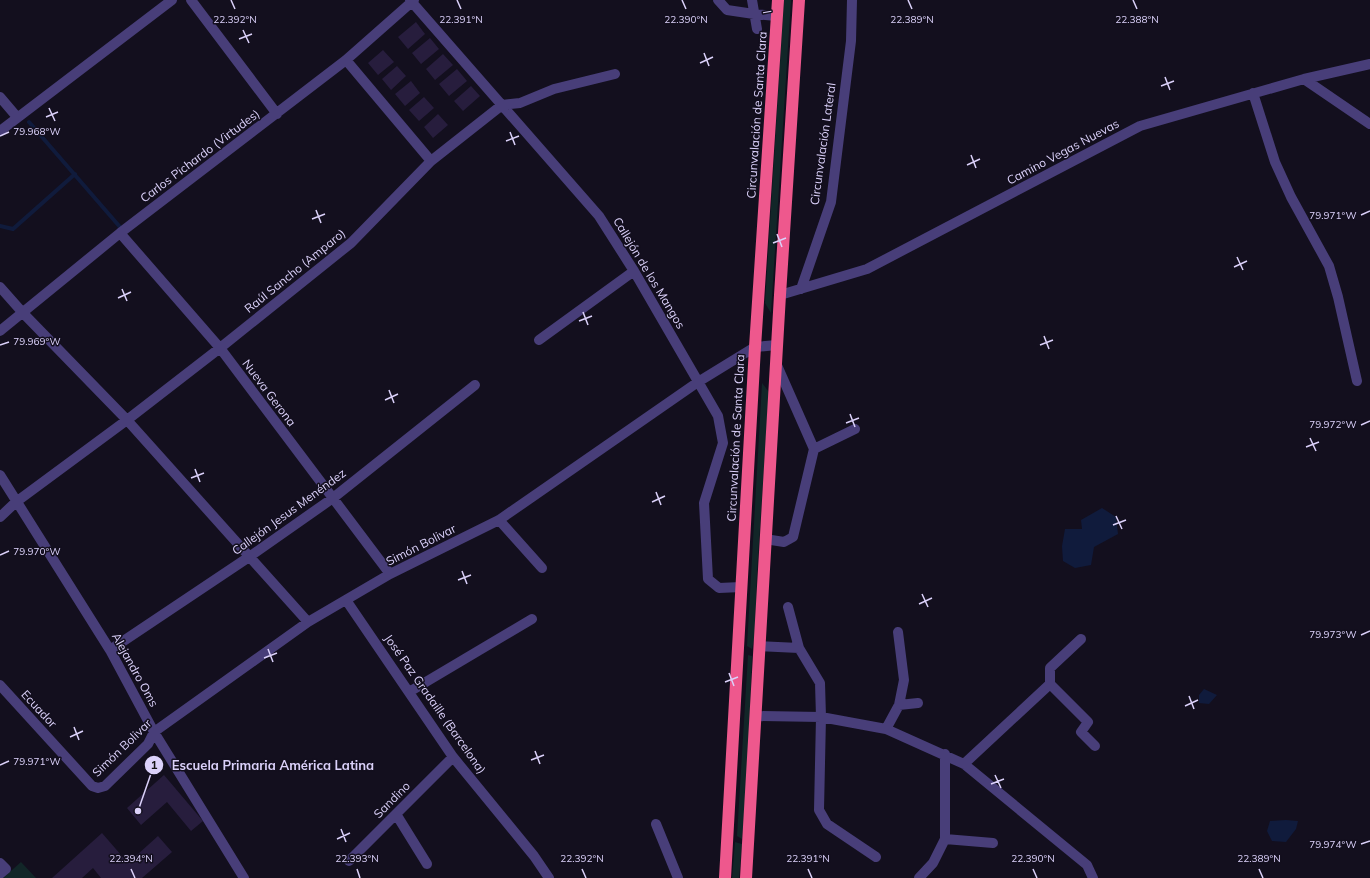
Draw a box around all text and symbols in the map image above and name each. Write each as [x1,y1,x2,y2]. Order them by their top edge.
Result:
street label: I [760,9,775,15]
text: 22.392°N [213,13,257,26]
text: 22.391°N [439,13,483,26]
text: 22.390°N [664,13,708,26]
text: 22.389°N [890,13,934,26]
text: 22.388°N [1115,13,1159,26]
street label: Circunvalación de Santa Clara [743,31,770,199]
street label: Circunvalación Lateral [807,82,839,206]
street label: Carlos Pichardo (Virtudes) [137,106,262,205]
street label: Camino Vegas Nuevas [1004,116,1122,188]
text: 79.968°W [13,125,61,138]
text: 79.971°W [1309,209,1357,222]
street label: Callejón de los Mangos [610,214,689,331]
street label: Raúl Sancho (Amparo) [241,225,348,316]
text: 79.969°W [13,335,61,348]
street label: Circunvalación de Santa Clara [724,354,747,522]
street label: Nueva Gerona [239,356,299,429]
text: 79.972°W [1309,418,1357,431]
street label: Callejón Jesus Menéndez [229,465,349,558]
street label: Simón Bolivar [383,520,459,569]
text: 79.970°W [13,545,61,558]
text: 79.973°W [1309,628,1357,641]
street label: Alejandro Oms [109,630,162,710]
street label: José Paz Gradaille (Barcelona) [381,631,489,776]
street label: Ecuador [18,687,61,731]
street label: Simón Bolivar [89,715,155,780]
callout: Escuela Primaria América Latina [144,753,382,778]
text: 79.971°W [13,755,61,768]
text: 1 [150,757,158,772]
text: Escuela Primaria América Latina [172,757,374,773]
street label: Sandino [370,778,413,821]
text: 79.974°W [1309,838,1357,851]
text: 22.394°N [109,852,153,865]
text: 22.393°N [335,852,379,865]
text: 22.392°N [560,852,604,865]
text: 22.391°N [786,852,830,865]
text: 22.390°N [1011,852,1055,865]
text: 22.389°N [1237,852,1281,865]

